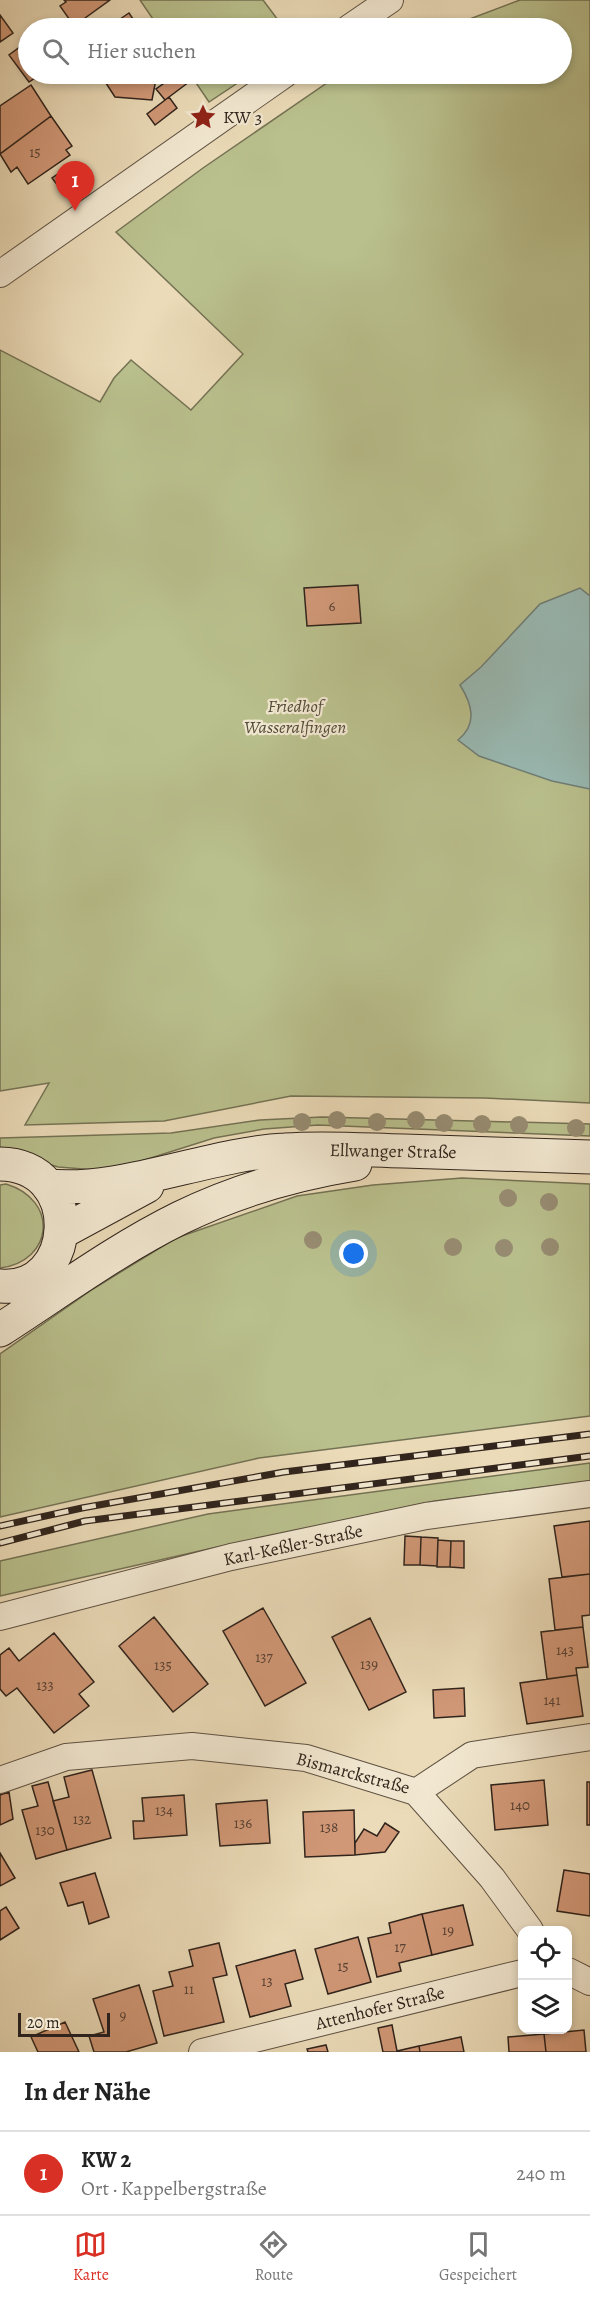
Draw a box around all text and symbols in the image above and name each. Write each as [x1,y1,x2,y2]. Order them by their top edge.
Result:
search box [18,18,572,84]
icon: search [39,35,72,68]
text: Hier suchen [87,36,196,66]
place icon: KW 3 [188,102,218,132]
place label: KW 3 [223,105,262,129]
house number: 15 [29,142,41,162]
pin: 1 [56,162,94,211]
house number: 6 [329,596,336,616]
park label: Friedhof Wasseralfingen [244,694,346,739]
street label: Ellwanger Straße [329,1138,457,1164]
your location [339,1239,368,1268]
street label: Karl-Keßler-Straße [221,1519,365,1571]
house number: 143 [556,1640,574,1660]
house number: 137 [255,1647,274,1667]
house number: 139 [360,1654,378,1674]
house number: 135 [154,1655,172,1675]
house number: 133 [36,1675,54,1695]
house number: 141 [543,1690,561,1710]
street label: Bismarckstraße [294,1746,412,1800]
house number: 140 [510,1795,530,1815]
house number: 134 [155,1800,173,1820]
house number: 132 [73,1809,91,1829]
house number: 136 [234,1813,252,1833]
house number: 138 [320,1817,338,1837]
house number: 130 [35,1820,55,1840]
house number: 19 [442,1920,454,1940]
map controls [518,1926,572,2034]
button: locate [518,1926,572,1980]
house number: 17 [394,1937,406,1957]
house number: 15 [337,1956,349,1976]
house number: 13 [261,1971,273,1991]
house number: 11 [184,1979,194,1999]
street label: Attenhofer Straße [312,1980,447,2036]
button: layers [518,1980,572,2034]
house number: 9 [120,2005,127,2025]
scale bar [18,2010,110,2038]
text: 20 m [27,2012,60,2034]
text: In der Nähe [24,2074,151,2109]
text: KW 2 [81,2145,131,2175]
text: 1 [40,2160,47,2187]
text: 240 m [516,2160,566,2187]
text: Ort · Kappelbergstraße [81,2175,267,2202]
tab: Karte [73,2228,109,2286]
tab: Route [255,2228,293,2286]
tab: Gespeichert [439,2228,517,2286]

